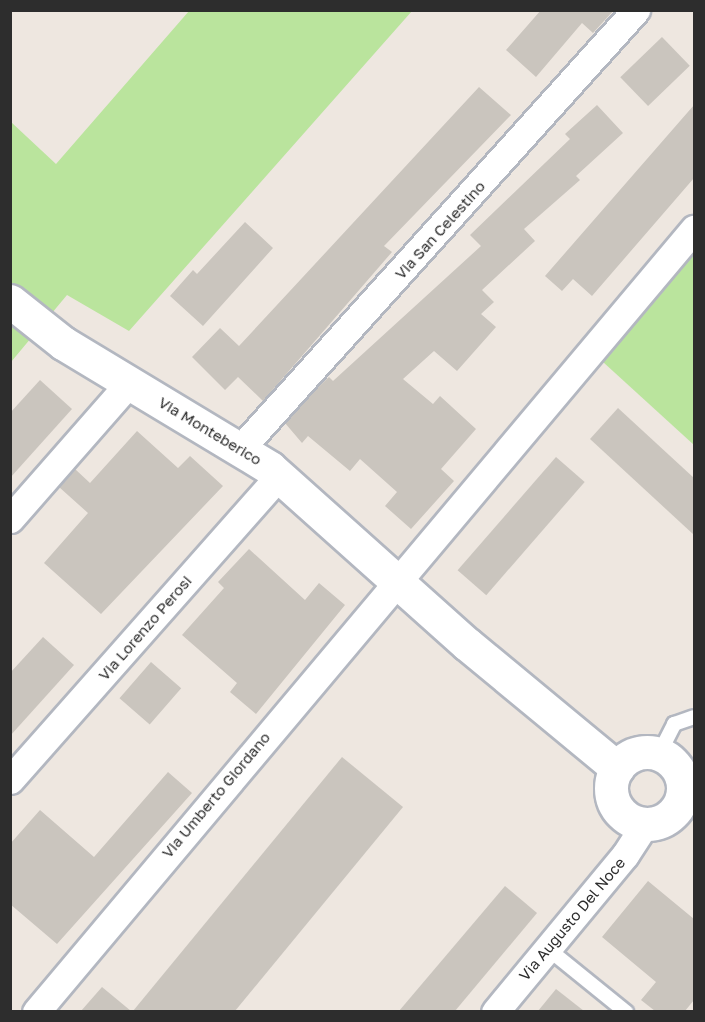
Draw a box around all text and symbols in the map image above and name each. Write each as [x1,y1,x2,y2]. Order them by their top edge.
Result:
street label: Via San Celestino [391,177,489,283]
street label: Via Monteberico [155,393,265,469]
street label: Via Lorenzo Perosi [95,572,195,684]
street label: Via Umberto Giordano [158,728,274,862]
street label: Via Augusto Del Noce [515,854,629,984]

